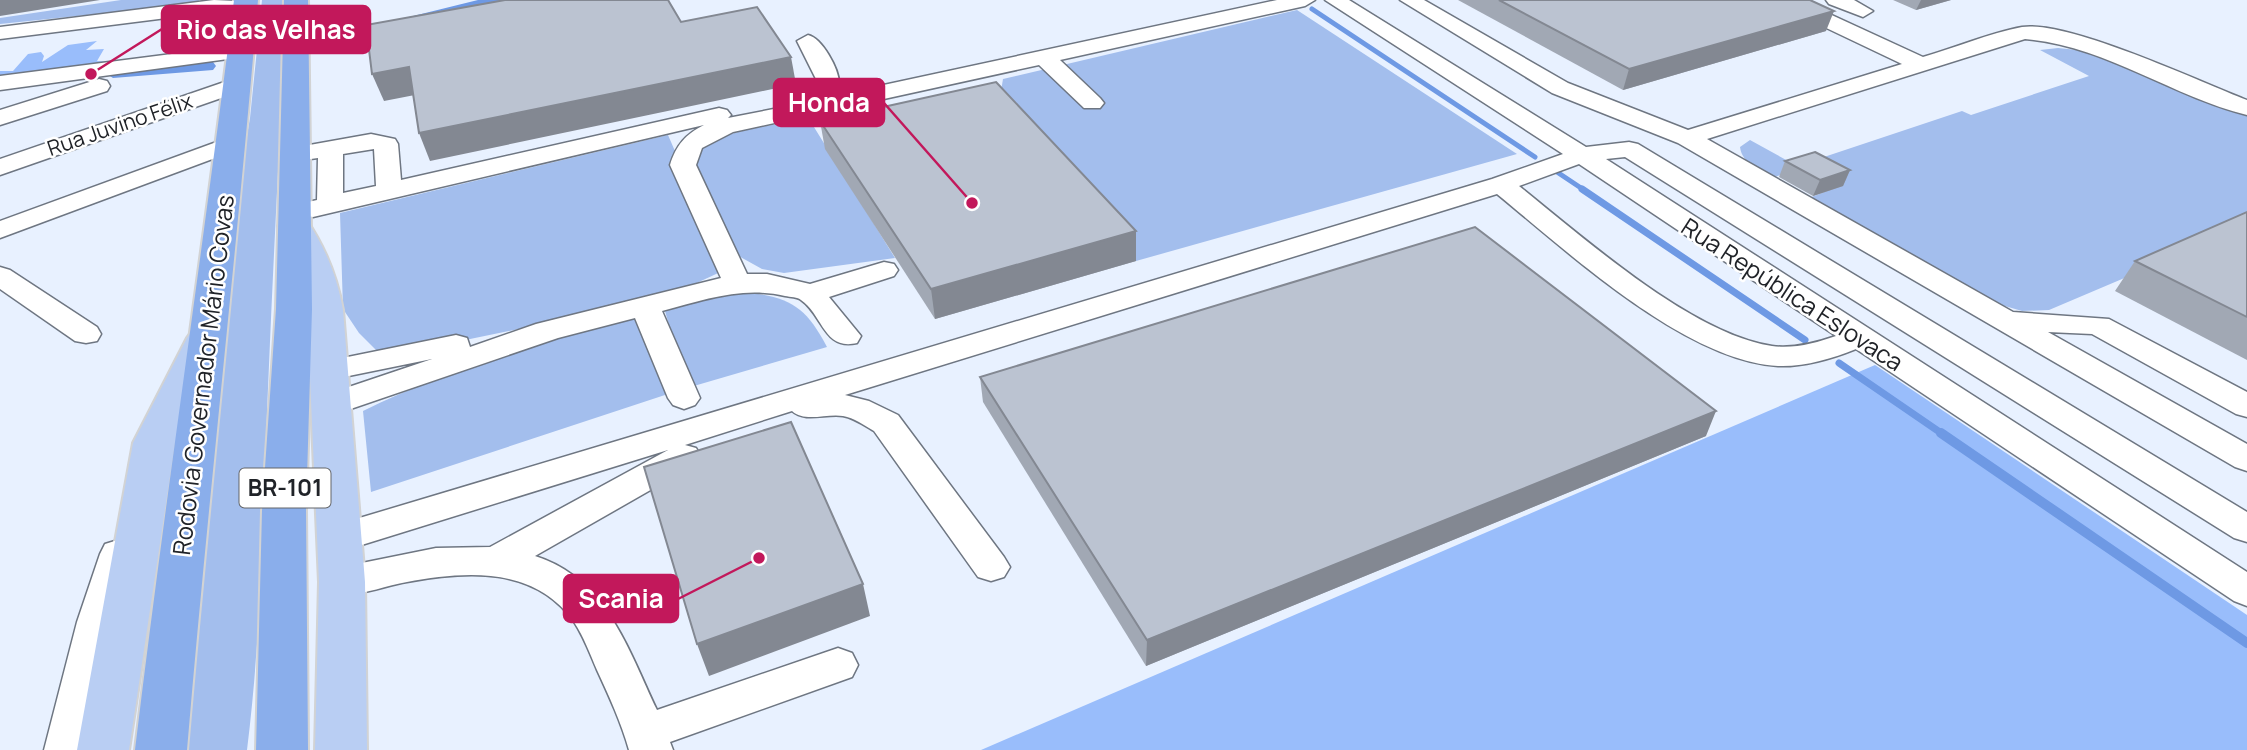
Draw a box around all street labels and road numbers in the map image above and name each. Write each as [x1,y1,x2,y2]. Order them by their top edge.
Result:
street label: Rua Juvino Félix [43,86,196,162]
street label: Rodovia Governador Mário Covas [164,193,241,557]
street label: Rua República Eslovaca [1675,210,1910,378]
road number: BR-101 [240,468,330,508]

